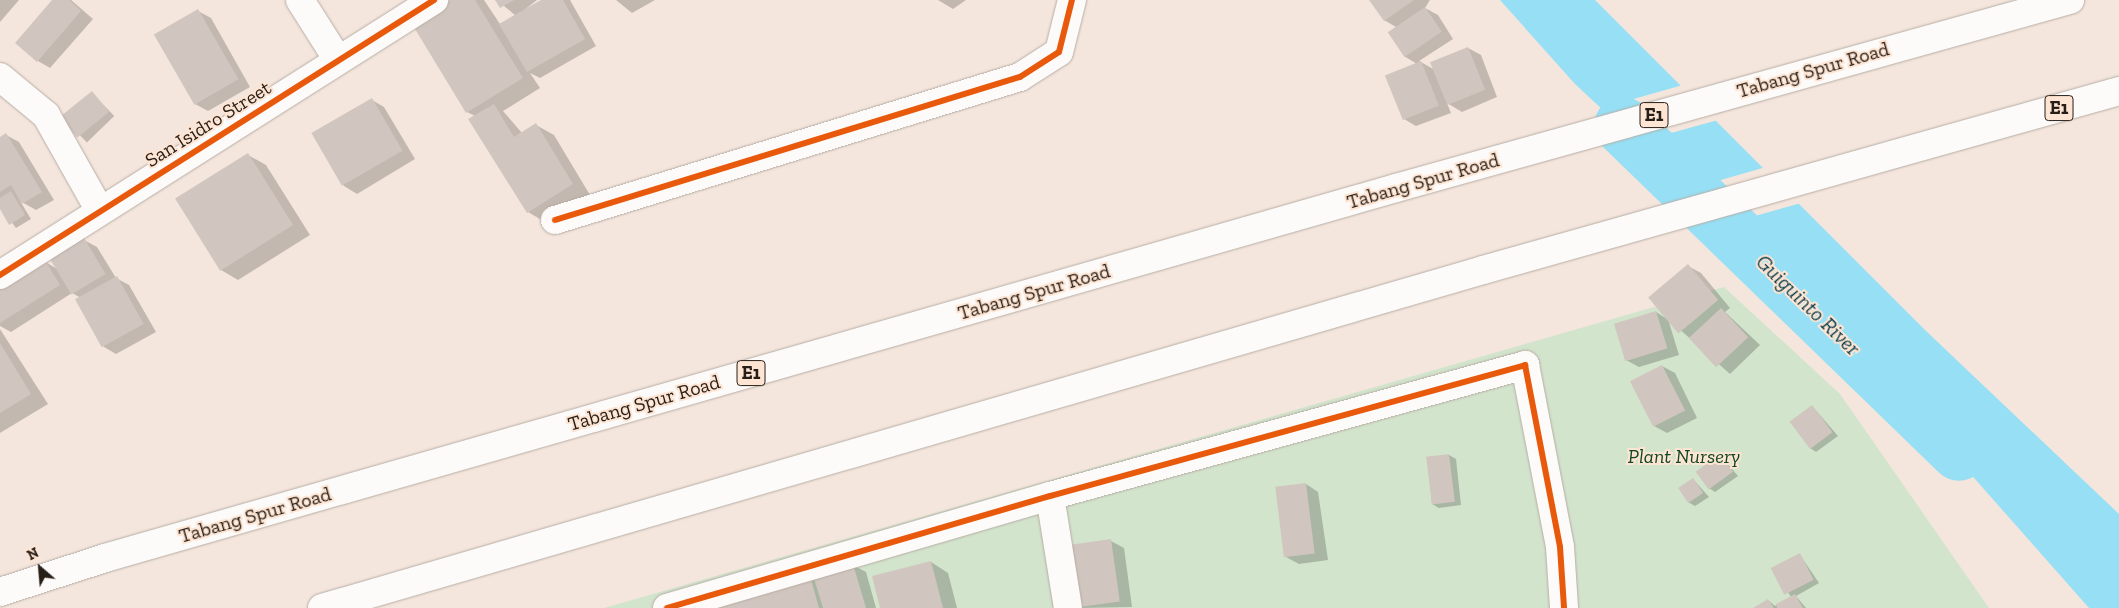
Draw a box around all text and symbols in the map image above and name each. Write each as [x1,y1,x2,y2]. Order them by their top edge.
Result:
street label: Tabang Spur Road [1734,37,1892,103]
street label: San Isidro Street [141,76,275,172]
road number: E1 [2044,92,2074,125]
road number: E1 [1639,98,1669,132]
street label: Tabang Spur Road [1344,148,1502,214]
water label: Guiguinto River [1751,249,1865,361]
street label: Tabang Spur Road [955,259,1113,325]
road number: E1 [736,356,766,389]
street label: Tabang Spur Road [565,370,723,436]
park label: Plant Nursery [1628,444,1740,468]
street label: Tabang Spur Road [176,482,334,548]
north arrow [15,543,65,593]
text: N [24,544,42,564]

